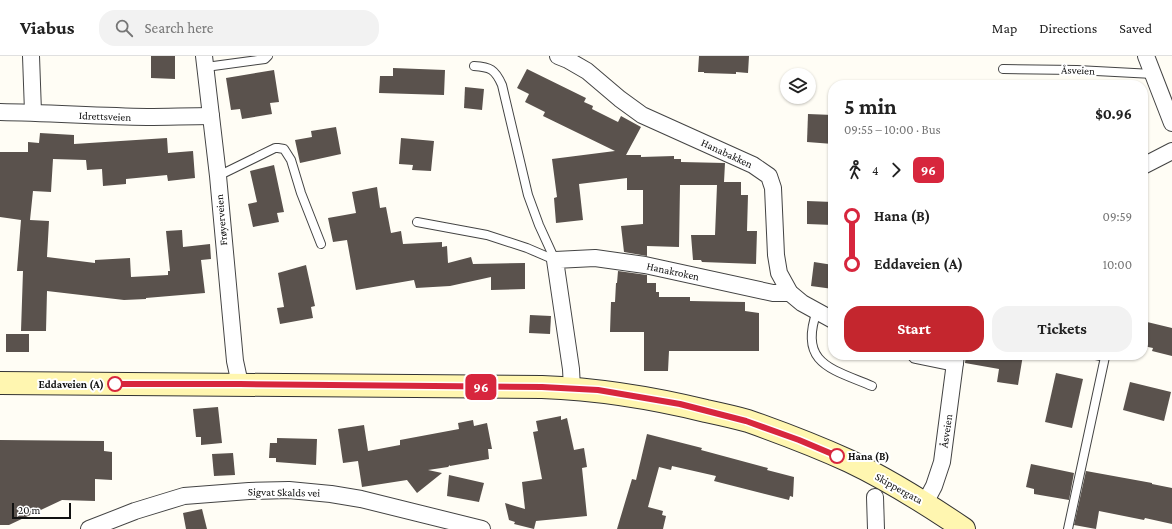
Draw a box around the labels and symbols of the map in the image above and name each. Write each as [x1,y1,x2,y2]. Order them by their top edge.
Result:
street label: Åsveien [1061,63,1095,77]
street label: Idrettsveien [79,109,132,123]
street label: Hanabakken [699,136,755,170]
street label: Frøyerveien [213,194,230,246]
street label: Hanakroken [646,260,701,282]
line badge: 96 [463,374,499,400]
marker: Eddaveien (A) [107,376,123,392]
place label: Eddaveien (A) [39,378,104,391]
street label: Åsveien [938,413,954,449]
marker: Hana (B) [829,448,845,464]
place label: Hana (B) [848,450,889,463]
street label: Skippergata [873,470,925,507]
street label: Sigvat Skalds vei [248,485,320,500]
scale bar [12,501,71,520]

